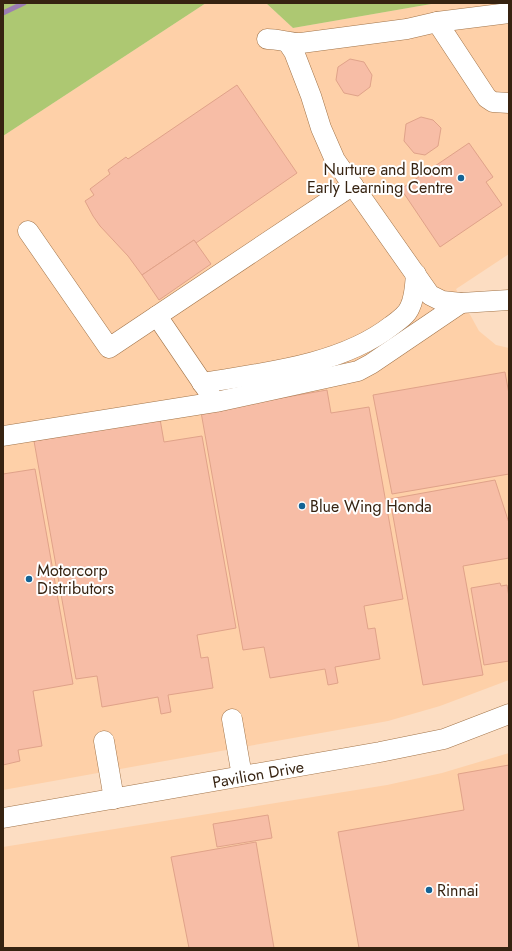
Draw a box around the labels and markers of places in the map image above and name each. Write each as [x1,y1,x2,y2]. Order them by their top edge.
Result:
place label: Nurture and Bloom Early Learning Centre [307,158,453,199]
marker: Nurture and Bloom Early Learning Centre [456,173,466,183]
place label: Blue Wing Honda [310,495,432,518]
marker: Blue Wing Honda [297,501,307,511]
place label: Motorcorp Distributors [37,559,114,600]
marker: Motorcorp Distributors [24,574,34,584]
place label: Rinnai [437,879,479,902]
marker: Rinnai [424,885,434,895]

